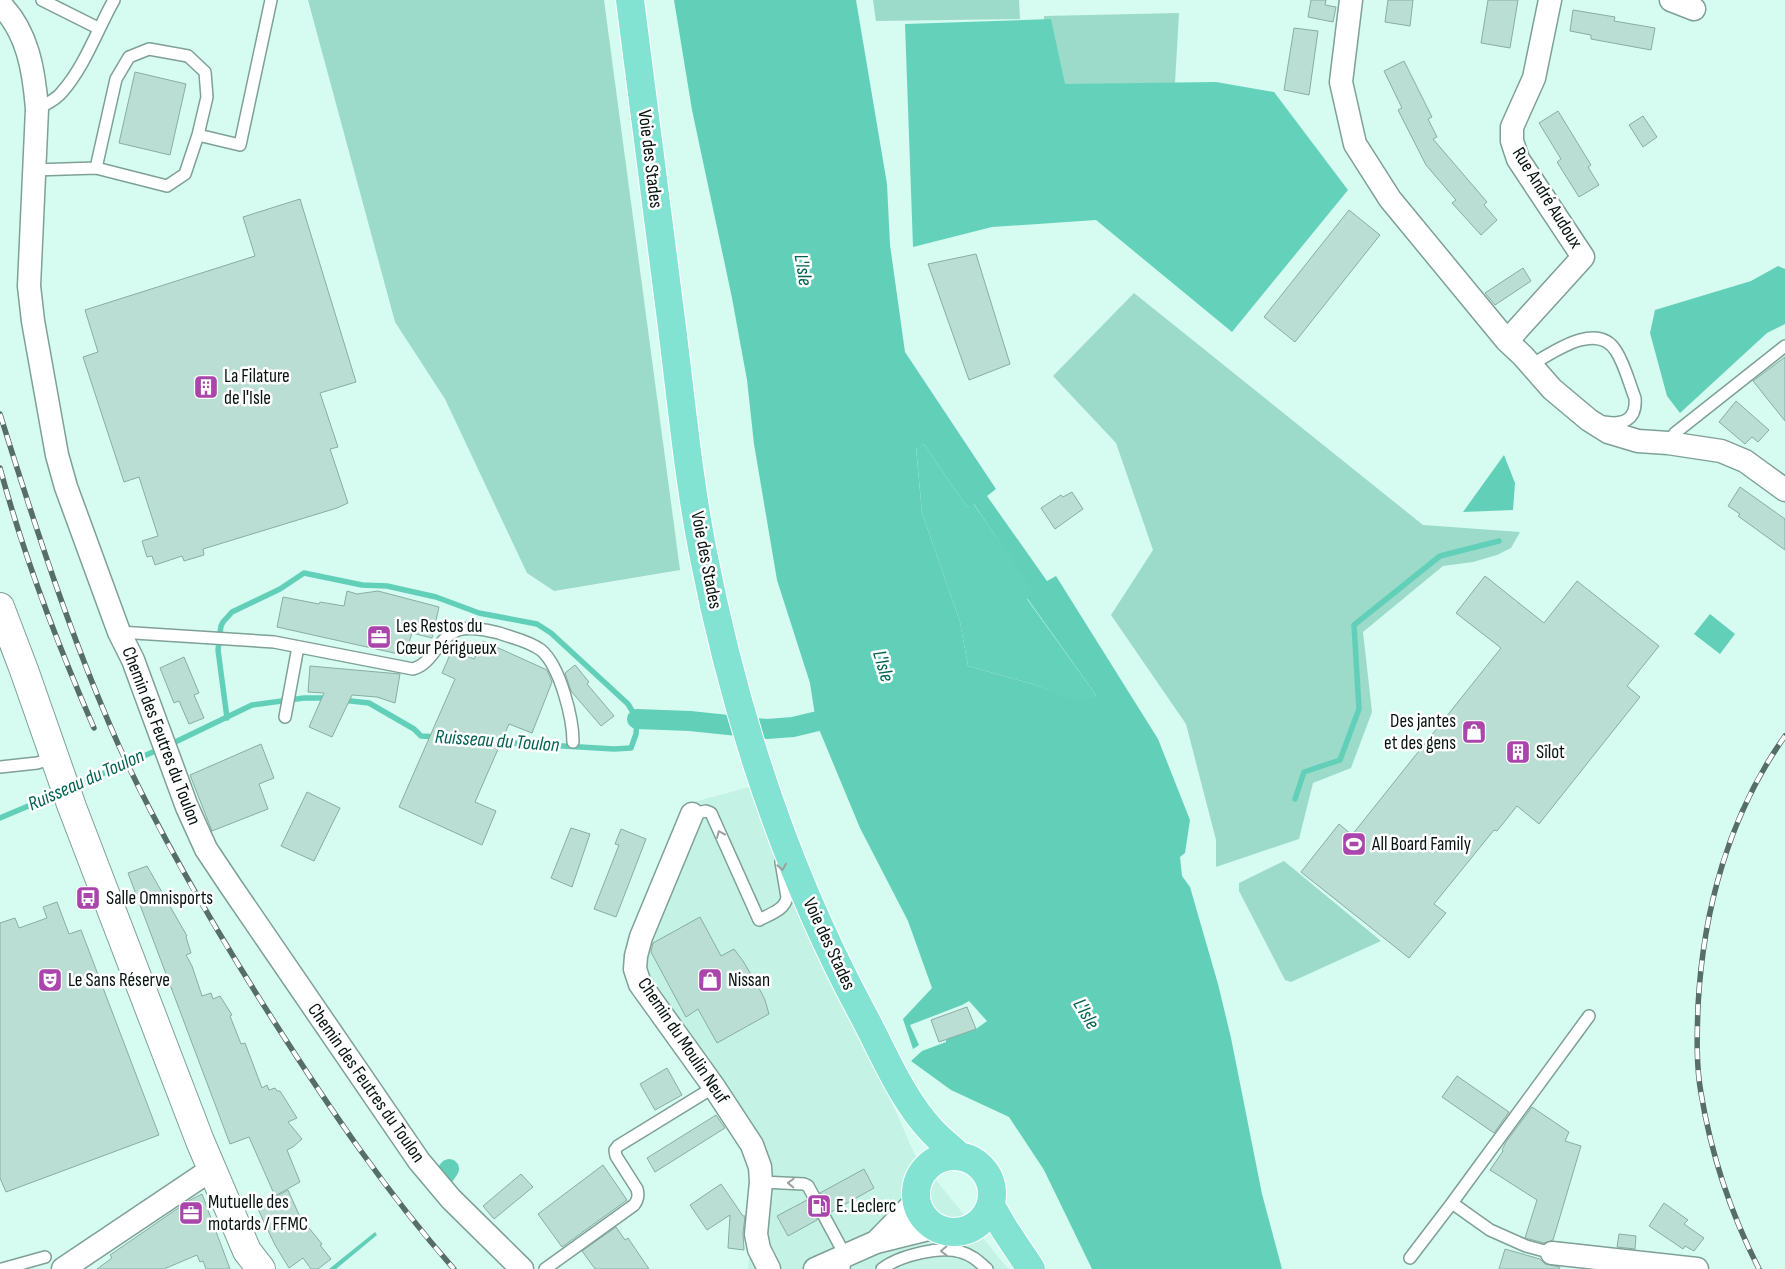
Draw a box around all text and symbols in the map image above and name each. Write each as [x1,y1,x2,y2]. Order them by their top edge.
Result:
street label: Voie des Stades [633,108,667,210]
street label: Rue André Audoux [1507,143,1587,253]
water label: L'Isle [789,253,817,288]
place label: La Filature de l'Isle [224,365,290,410]
building icon: La Filature de l'Isle [193,374,219,400]
street label: Voie des Stades [685,509,727,611]
place label: Les Restos du Cœur Périgueux [396,615,497,660]
office icon: Les Restos du Cœur Périgueux [366,624,392,650]
street label: Chemin des Feutres du Toulon [116,644,206,828]
water label: L'Isle [867,647,899,685]
place label: Des jantes et des gens [1384,710,1456,755]
shop icon: Des jantes et des gens [1461,719,1487,745]
water label: Ruisseau du Toulon [434,725,560,757]
building icon: Sîlot [1505,739,1531,765]
place label: Sîlot [1536,741,1565,764]
water label: Ruisseau du Toulon [24,744,148,816]
one-way arrow [716,830,727,839]
sports icon: All Board Family [1341,831,1367,857]
place label: All Board Family [1371,833,1472,856]
one-way arrow [776,863,786,871]
bus stop icon: Salle Omnisports [75,885,101,911]
place label: Salle Omnisports [106,887,213,910]
street label: Voie des Stades [798,894,860,994]
theatre icon: Le Sans Réserve [37,967,63,993]
shop icon: Nissan [697,967,723,993]
place label: Le Sans Réserve [68,969,170,992]
place label: Nissan [728,969,770,992]
street label: Chemin du Moulin Neuf [632,974,734,1109]
water label: L'Isle [1068,994,1105,1034]
street label: Chemin des Feutres du Toulon [302,999,430,1167]
one-way arrow [786,1178,794,1188]
place label: Mutuelle des motards / FFMC [208,1191,308,1236]
fuel station icon: E. Leclerc [806,1193,832,1219]
place label: E. Leclerc [836,1195,896,1218]
office icon: Mutuelle des motards / FFMC [178,1200,204,1226]
one-way arrow [940,1246,948,1256]

